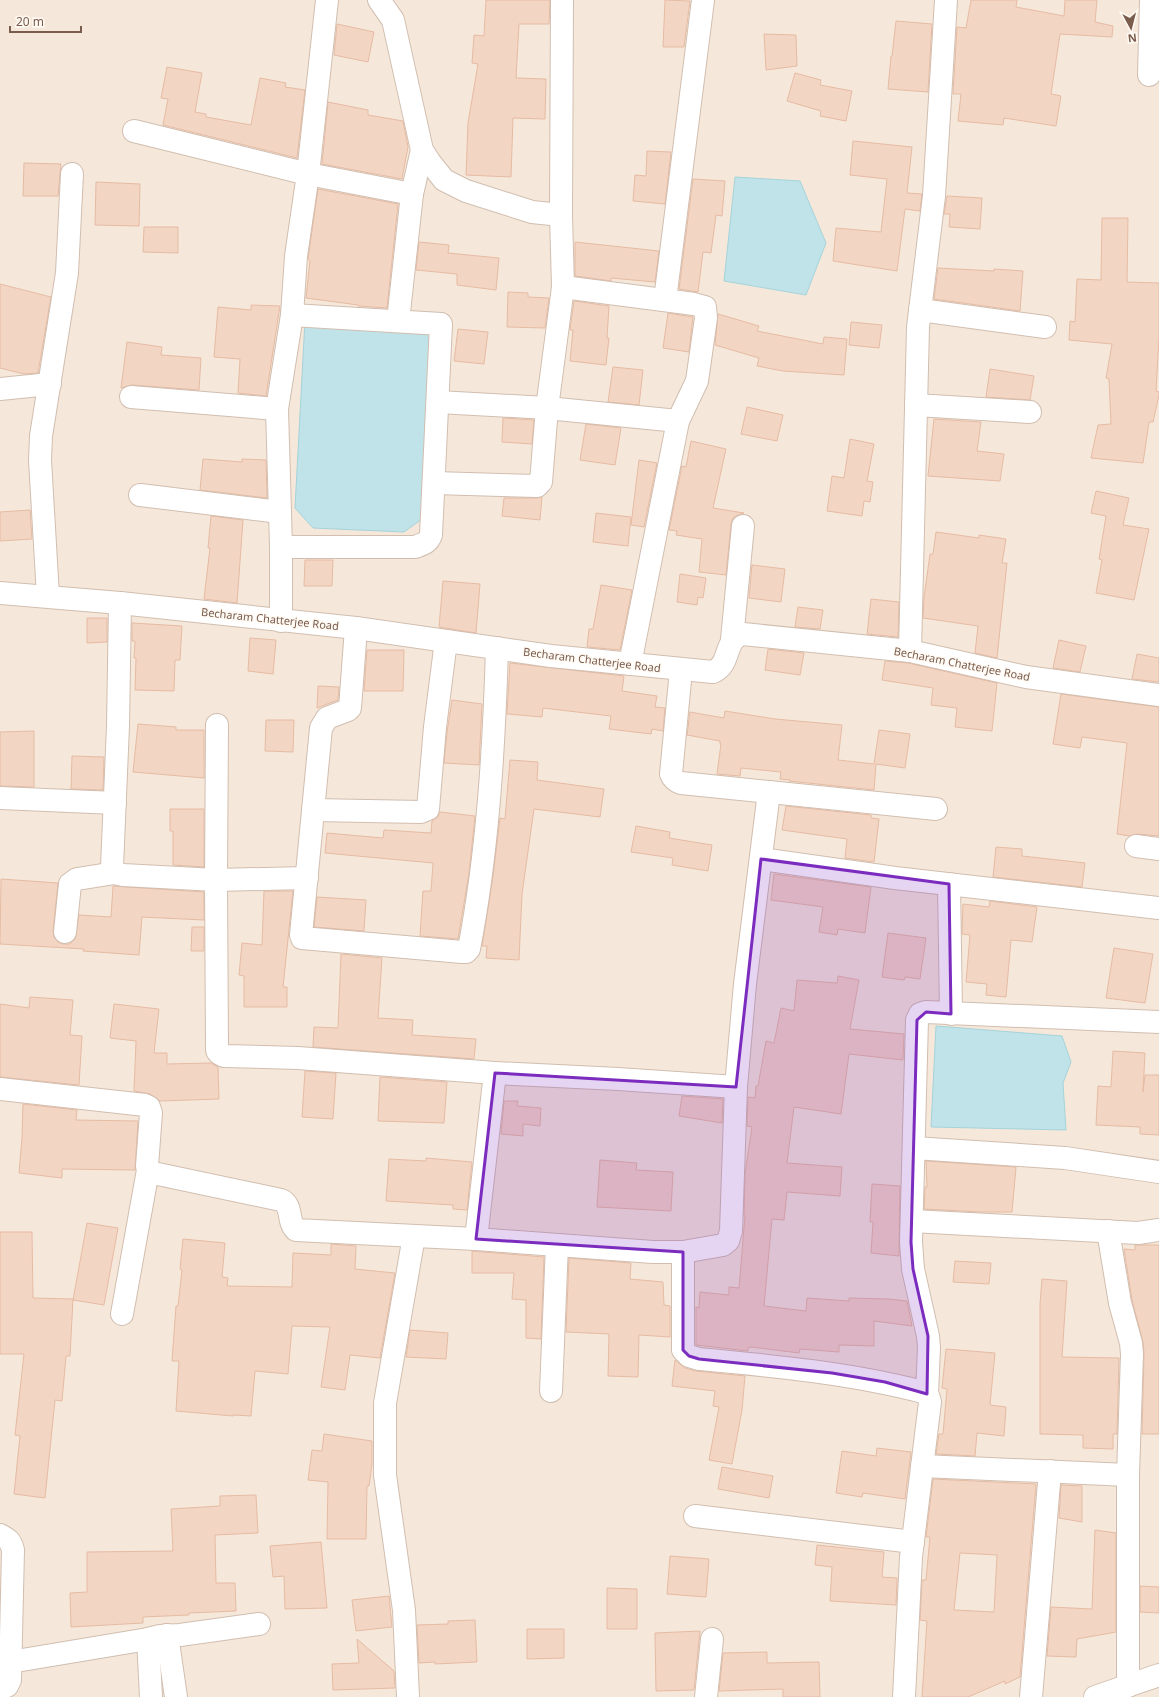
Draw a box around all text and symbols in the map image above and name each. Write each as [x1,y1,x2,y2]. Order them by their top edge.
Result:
scale bar [10,8,81,34]
north arrow [1111,8,1151,48]
text: 20 m [16,13,44,30]
text: N [1127,30,1138,46]
street label: Becharam Chatterjee Road [200,604,340,633]
street label: Becharam Chatterjee Road [893,643,1031,684]
street label: Becharam Chatterjee Road [522,644,662,675]

